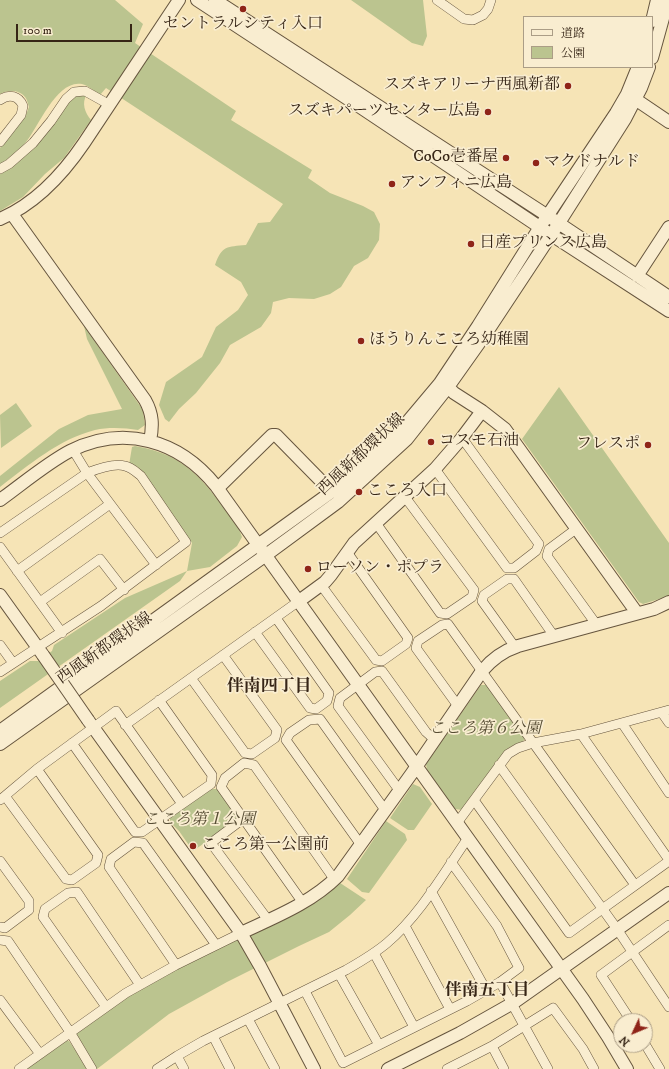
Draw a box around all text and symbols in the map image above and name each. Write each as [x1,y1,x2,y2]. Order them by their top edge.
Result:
marker: セントラルシティ入口 [238,4,248,14]
place label: セントラルシティ入口 [163,15,323,35]
scale bar [18,16,134,42]
legend [523,16,653,68]
text: 100 m [23,23,52,38]
text: 道路 [561,26,585,41]
text: 公園 [561,46,585,61]
place label: スズキアリーナ西風新都 [384,76,560,96]
marker: スズキアリーナ西風新都 [563,81,573,91]
place label: スズキパーツセンター広島 [288,102,480,122]
marker: スズキパーツセンター広島 [483,107,493,117]
place label: CoCo壱番屋 [413,148,498,168]
marker: CoCo壱番屋 [501,153,511,163]
place label: マクドナルド [544,153,640,173]
marker: マクドナルド [531,158,541,168]
place label: アンフィニ広島 [400,174,512,194]
marker: アンフィニ広島 [387,179,397,189]
place label: 日産プリンス広島 [479,234,607,254]
marker: 日産プリンス広島 [466,239,476,249]
place label: ほうりんこころ幼稚園 [369,331,529,351]
marker: ほうりんこころ幼稚園 [356,336,366,346]
street label: 西風新都環状線 [314,410,410,500]
place label: コスモ石油 [439,432,519,452]
place label: フレスポ [576,435,640,455]
marker: コスモ石油 [426,437,436,447]
marker: フレスポ [643,440,653,450]
place label: こころ入口 [367,482,447,502]
marker: こころ入口 [354,487,364,497]
place label: ローソン・ポプラ [316,559,444,579]
marker: ローソン・ポプラ [303,564,313,574]
street label: 西風新都環状線 [54,609,156,689]
district label: 伴南四丁目 [227,677,311,697]
park label: こころ第６公園 [429,720,541,740]
park label: こころ第１公園 [143,811,255,831]
place label: こころ第一公園前 [201,836,329,856]
marker: こころ第一公園前 [188,841,198,851]
district label: 伴南五丁目 [445,981,529,1001]
north arrow [613,1013,653,1053]
text: N [617,1033,633,1049]

